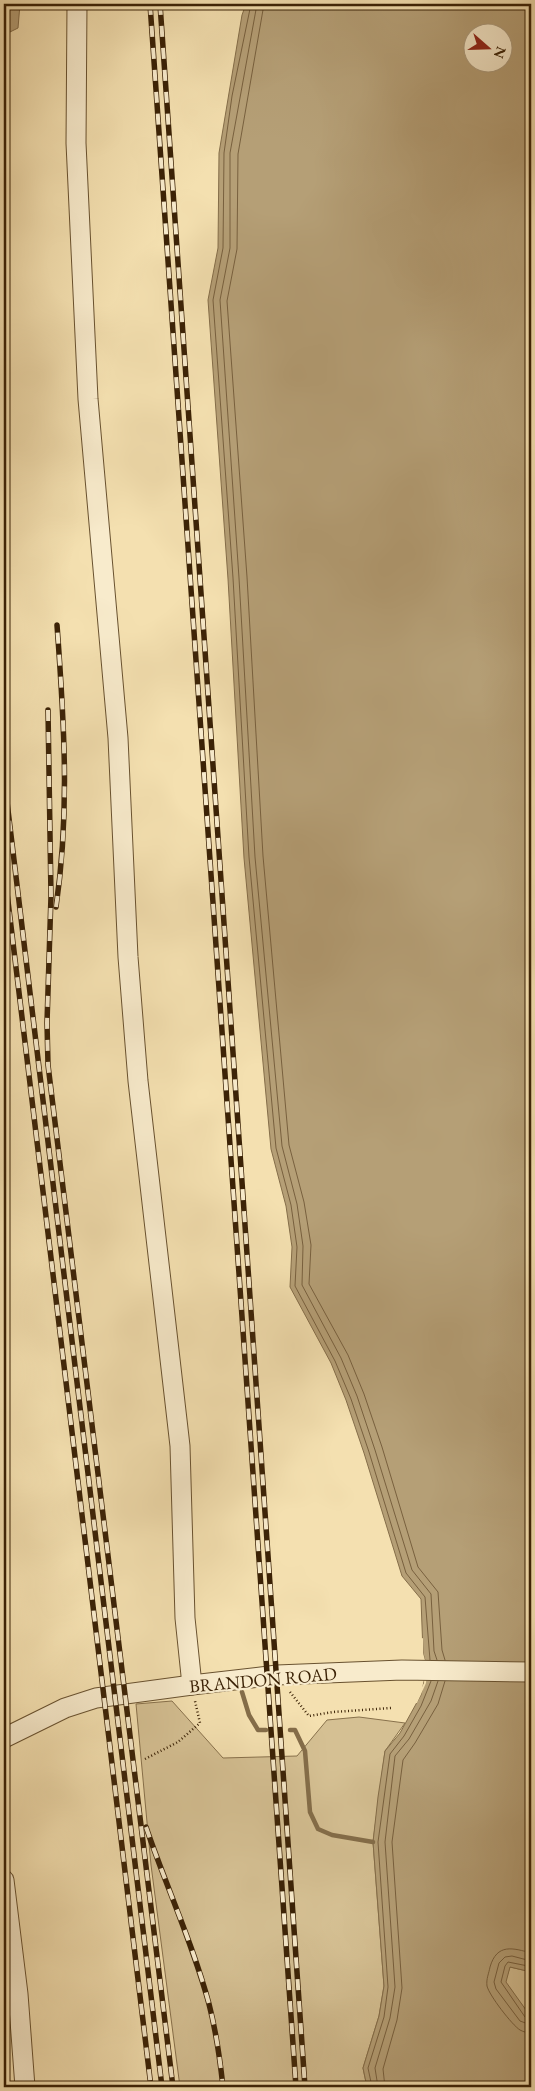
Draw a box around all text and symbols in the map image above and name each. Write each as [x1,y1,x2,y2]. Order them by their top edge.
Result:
north arrow [462,22,512,72]
text: N [490,44,511,61]
street label: BRANDON ROAD [188,1662,338,1697]

